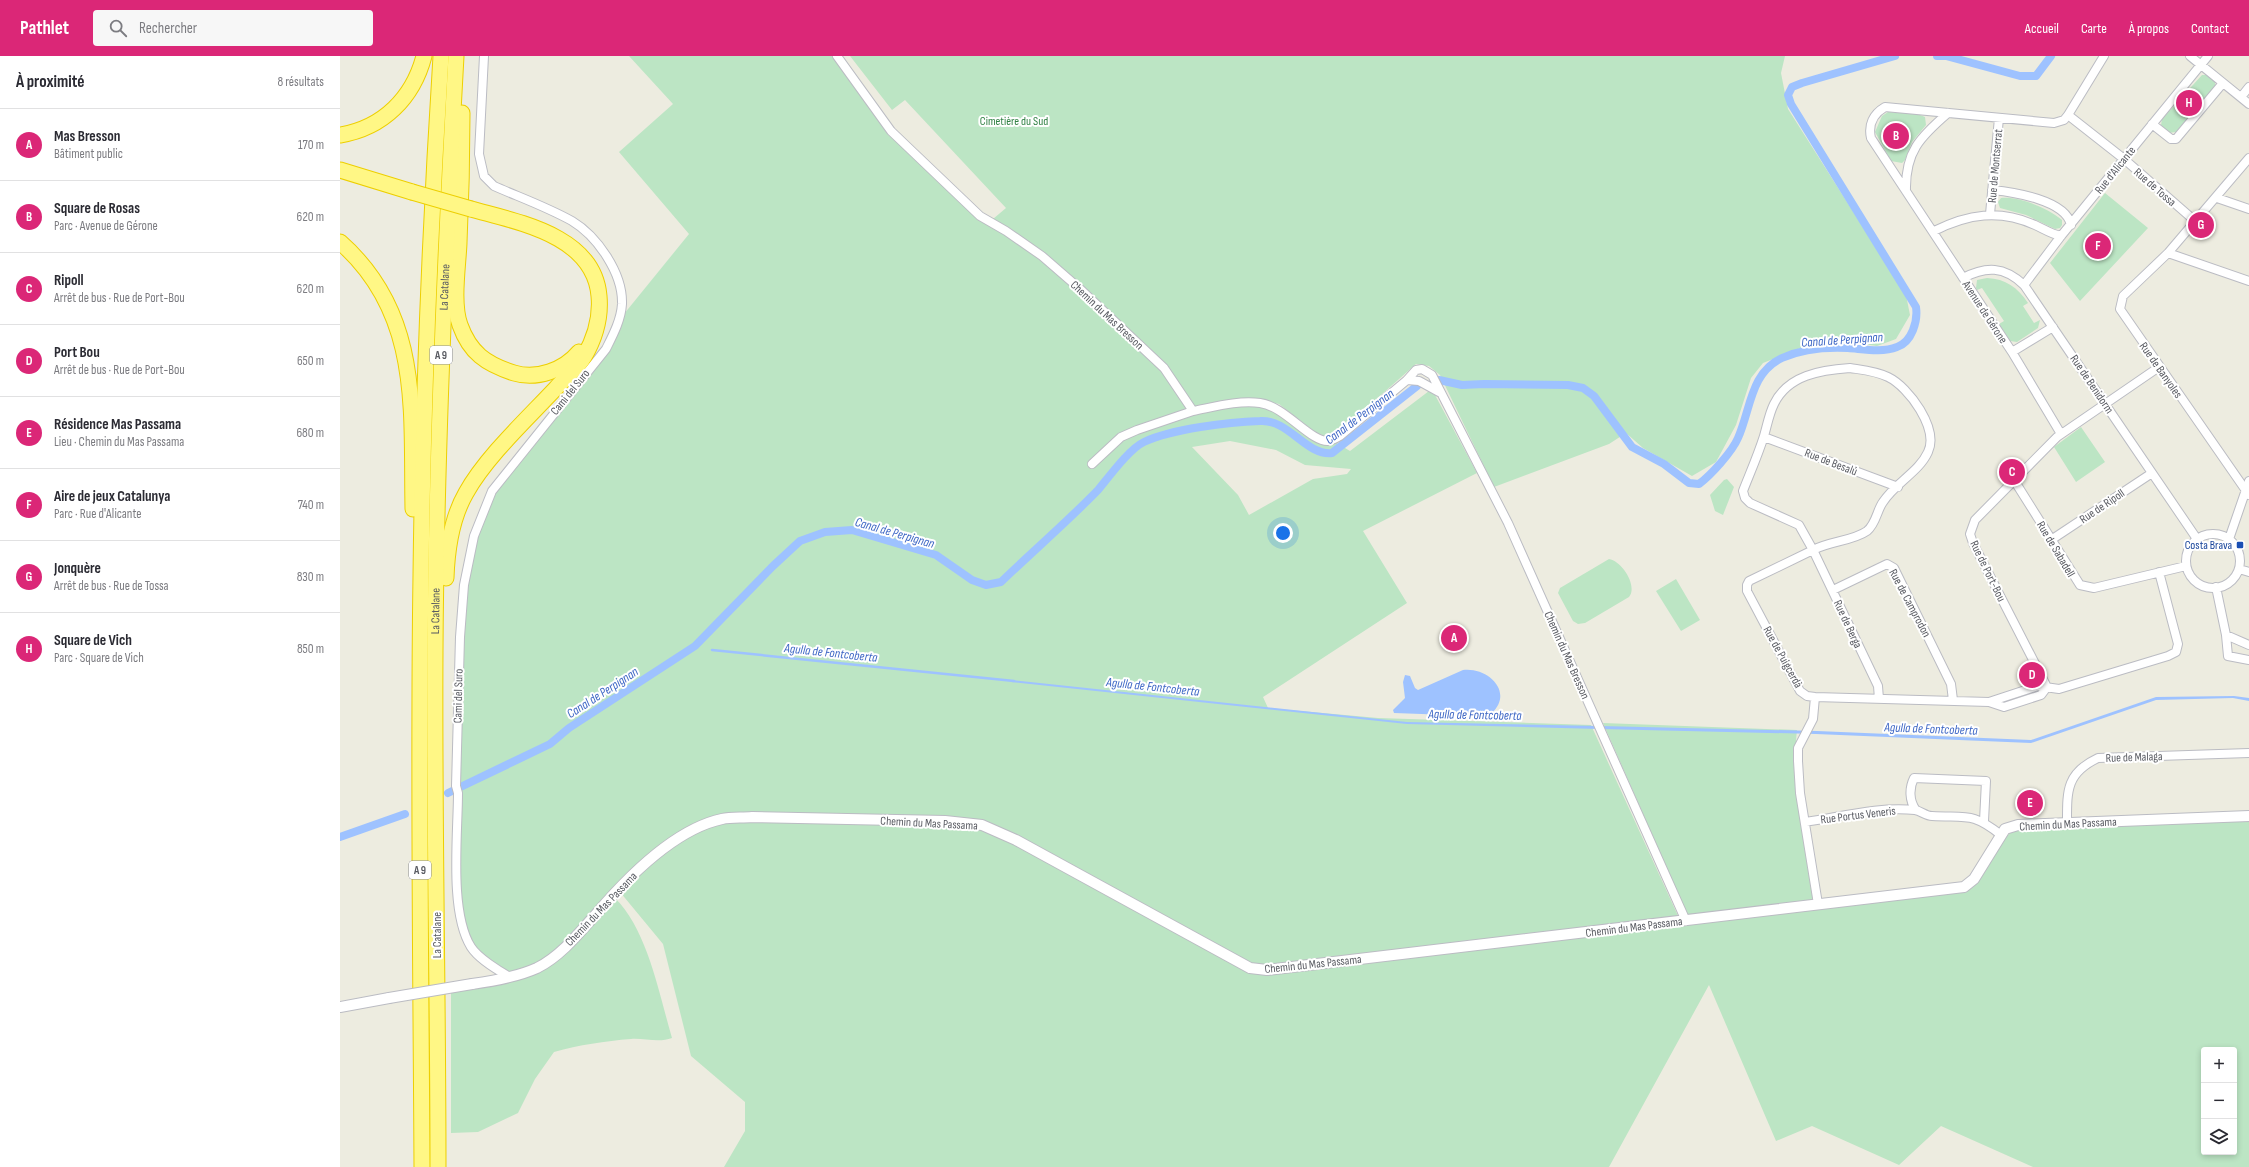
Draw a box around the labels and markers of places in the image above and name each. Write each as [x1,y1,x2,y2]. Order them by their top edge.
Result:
pin: H [2176,88,2202,118]
pin: B [1883,121,1909,151]
pin: G [2188,210,2214,240]
pin: F [2085,231,2111,261]
pin: C [1999,457,2025,487]
place label: Costa Brava [2185,538,2232,553]
marker: Costa Brava [2235,540,2245,550]
pin: A [1441,623,1467,653]
pin: D [2019,660,2045,690]
pin: E [2017,788,2043,818]

